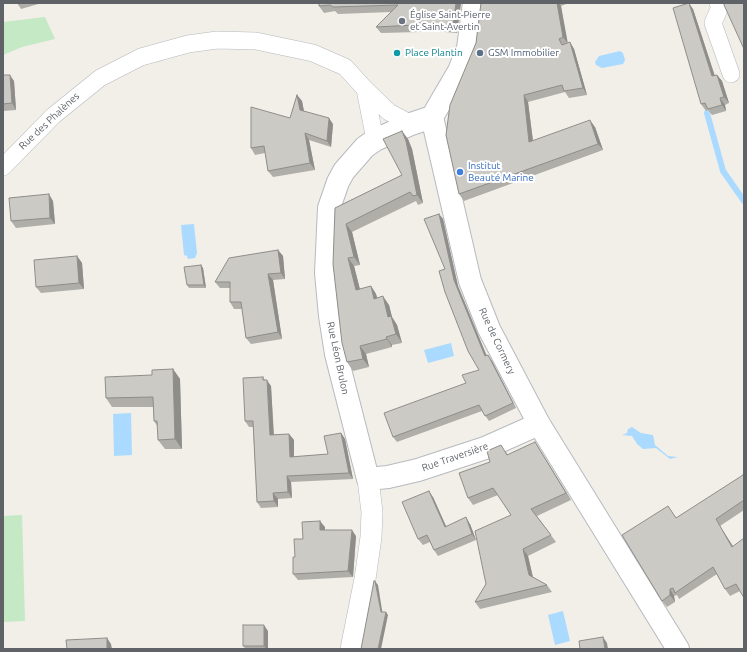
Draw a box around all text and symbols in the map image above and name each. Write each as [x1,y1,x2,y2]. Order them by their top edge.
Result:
place label: Église Saint-Pierre et Saint-Avertin [410,9,491,32]
marker: Église Saint-Pierre et Saint-Avertin [397,16,407,26]
place label: Place Plantin [405,47,463,59]
place label: GSM Immobilier [488,47,559,59]
marker: Place Plantin [392,48,402,58]
marker: GSM Immobilier [475,48,485,58]
street label: Rue des Phalènes [16,90,82,152]
place label: Institut Beauté Marine [468,160,534,184]
marker: Institut Beauté Marine [455,167,465,177]
street label: Rue de Cormery [476,306,518,376]
street label: Rue Léon Brulon [324,320,352,396]
street label: Rue Traversière [420,440,490,474]

